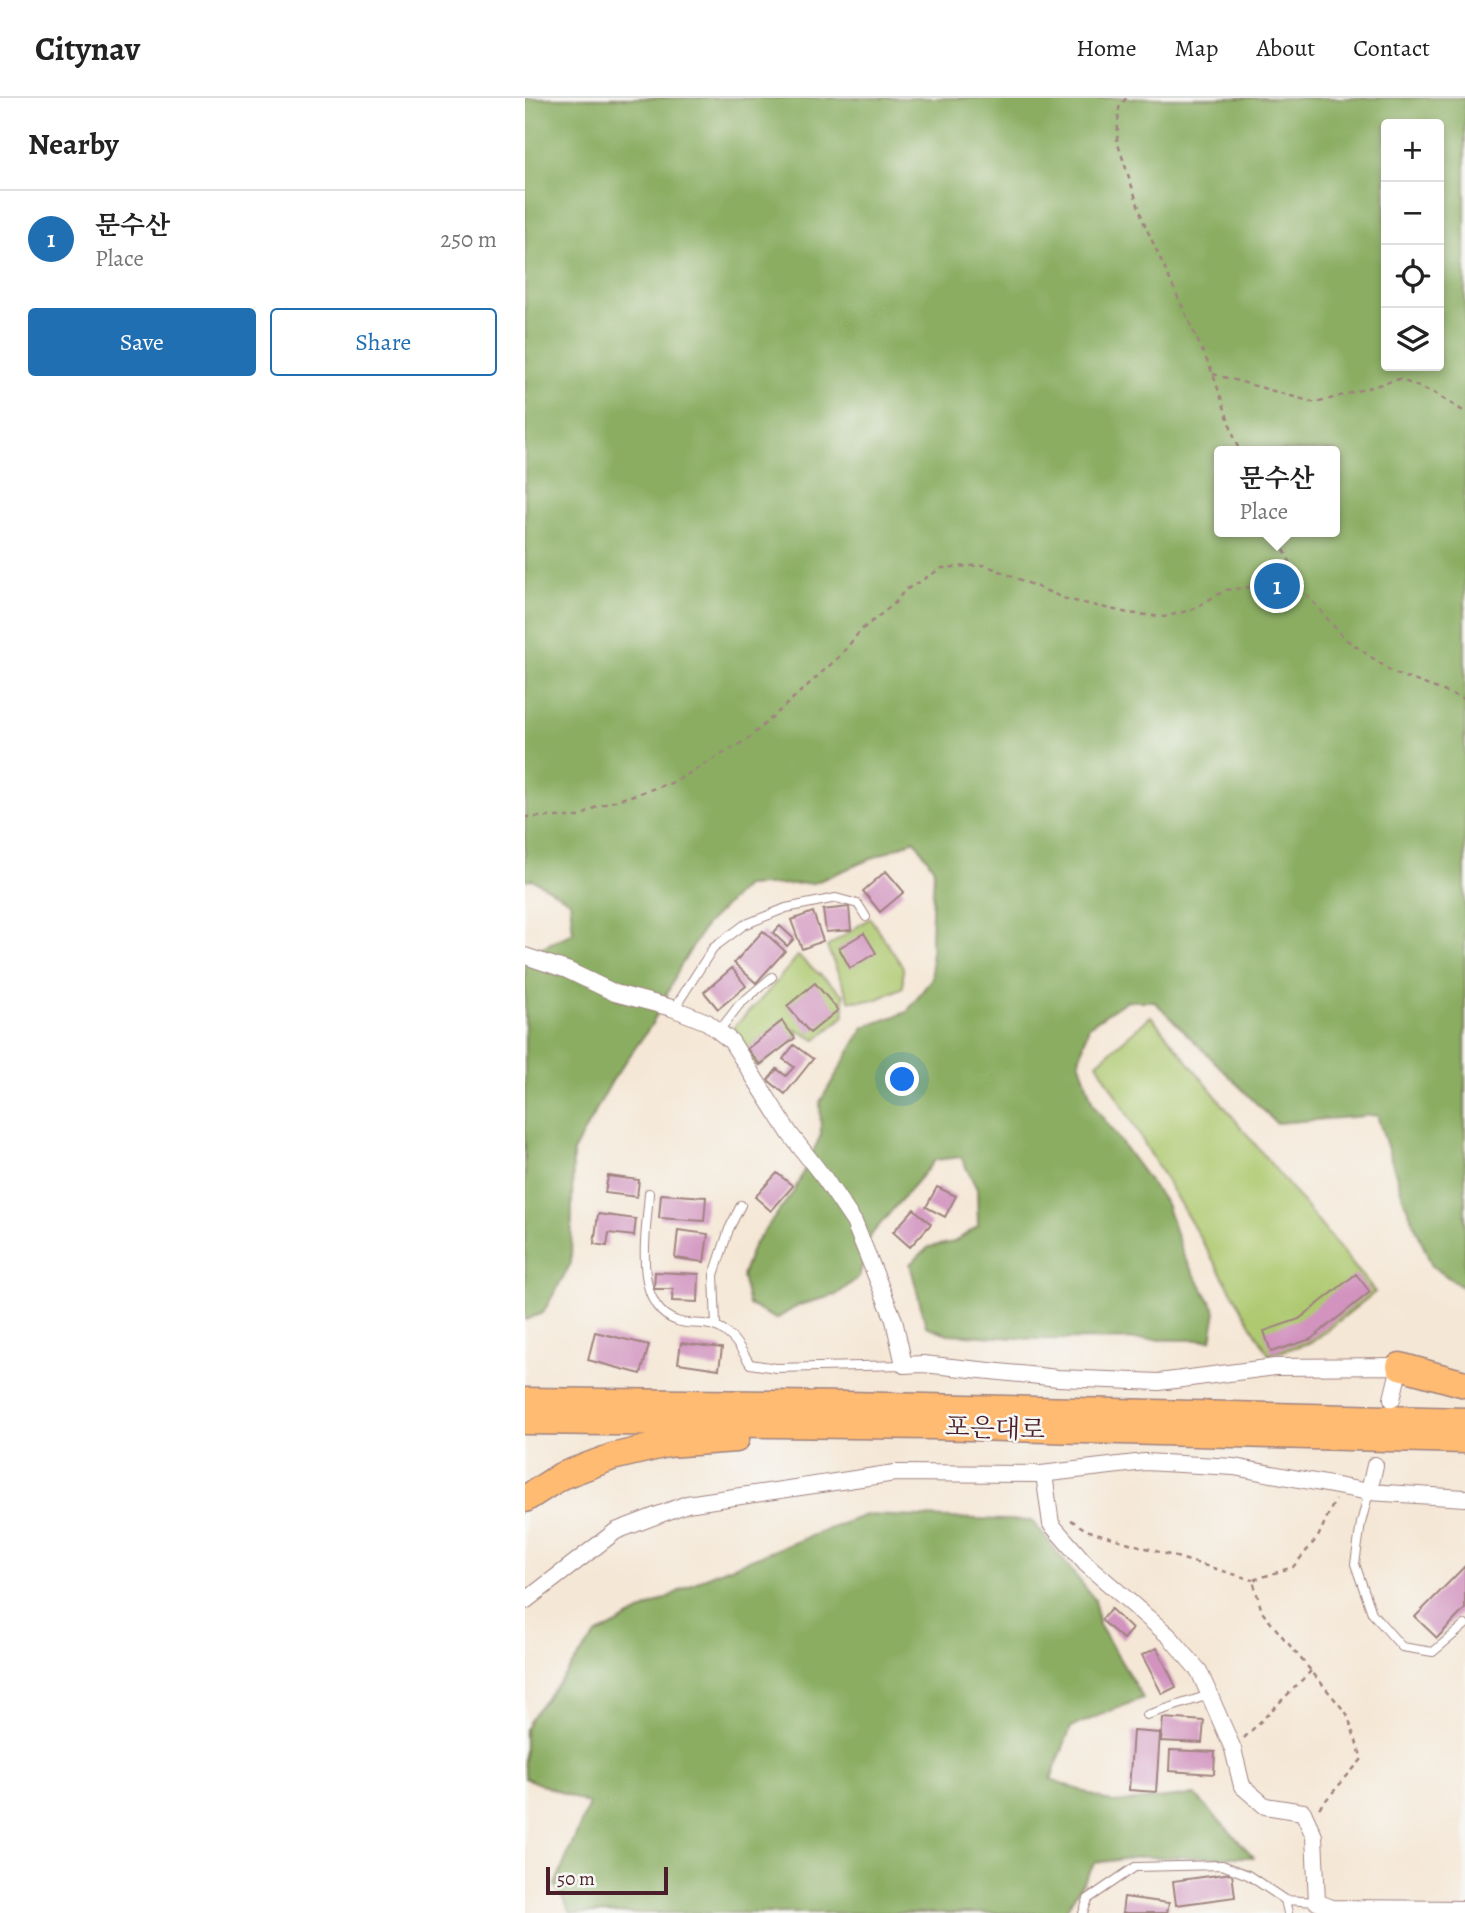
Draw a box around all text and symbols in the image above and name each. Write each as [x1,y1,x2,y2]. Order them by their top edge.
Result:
text: Citynav [35,26,140,71]
text: Home [1076,32,1137,64]
text: Map [1175,32,1219,64]
text: About [1257,32,1315,64]
text: Contact [1353,32,1430,64]
map controls [1381,119,1444,371]
button: + [1381,119,1444,182]
text: Nearby [28,124,119,164]
button: − [1381,182,1444,245]
text: 문수산 [95,208,170,243]
text: 1 [47,224,55,255]
text: 250 m [440,224,497,255]
text: Place [95,243,144,274]
button: locate [1381,245,1444,308]
button: Save [28,308,256,376]
button: Share [270,308,497,376]
button: layers [1381,308,1444,371]
popup [1214,446,1340,537]
text: 문수산 [1239,461,1315,496]
text: Place [1239,496,1288,527]
pin: 1 [1254,560,1300,612]
your location [885,1062,919,1096]
street label: 포은대로 [944,1409,1046,1448]
scale bar [546,1864,669,1896]
text: 50 m [557,1866,595,1892]

